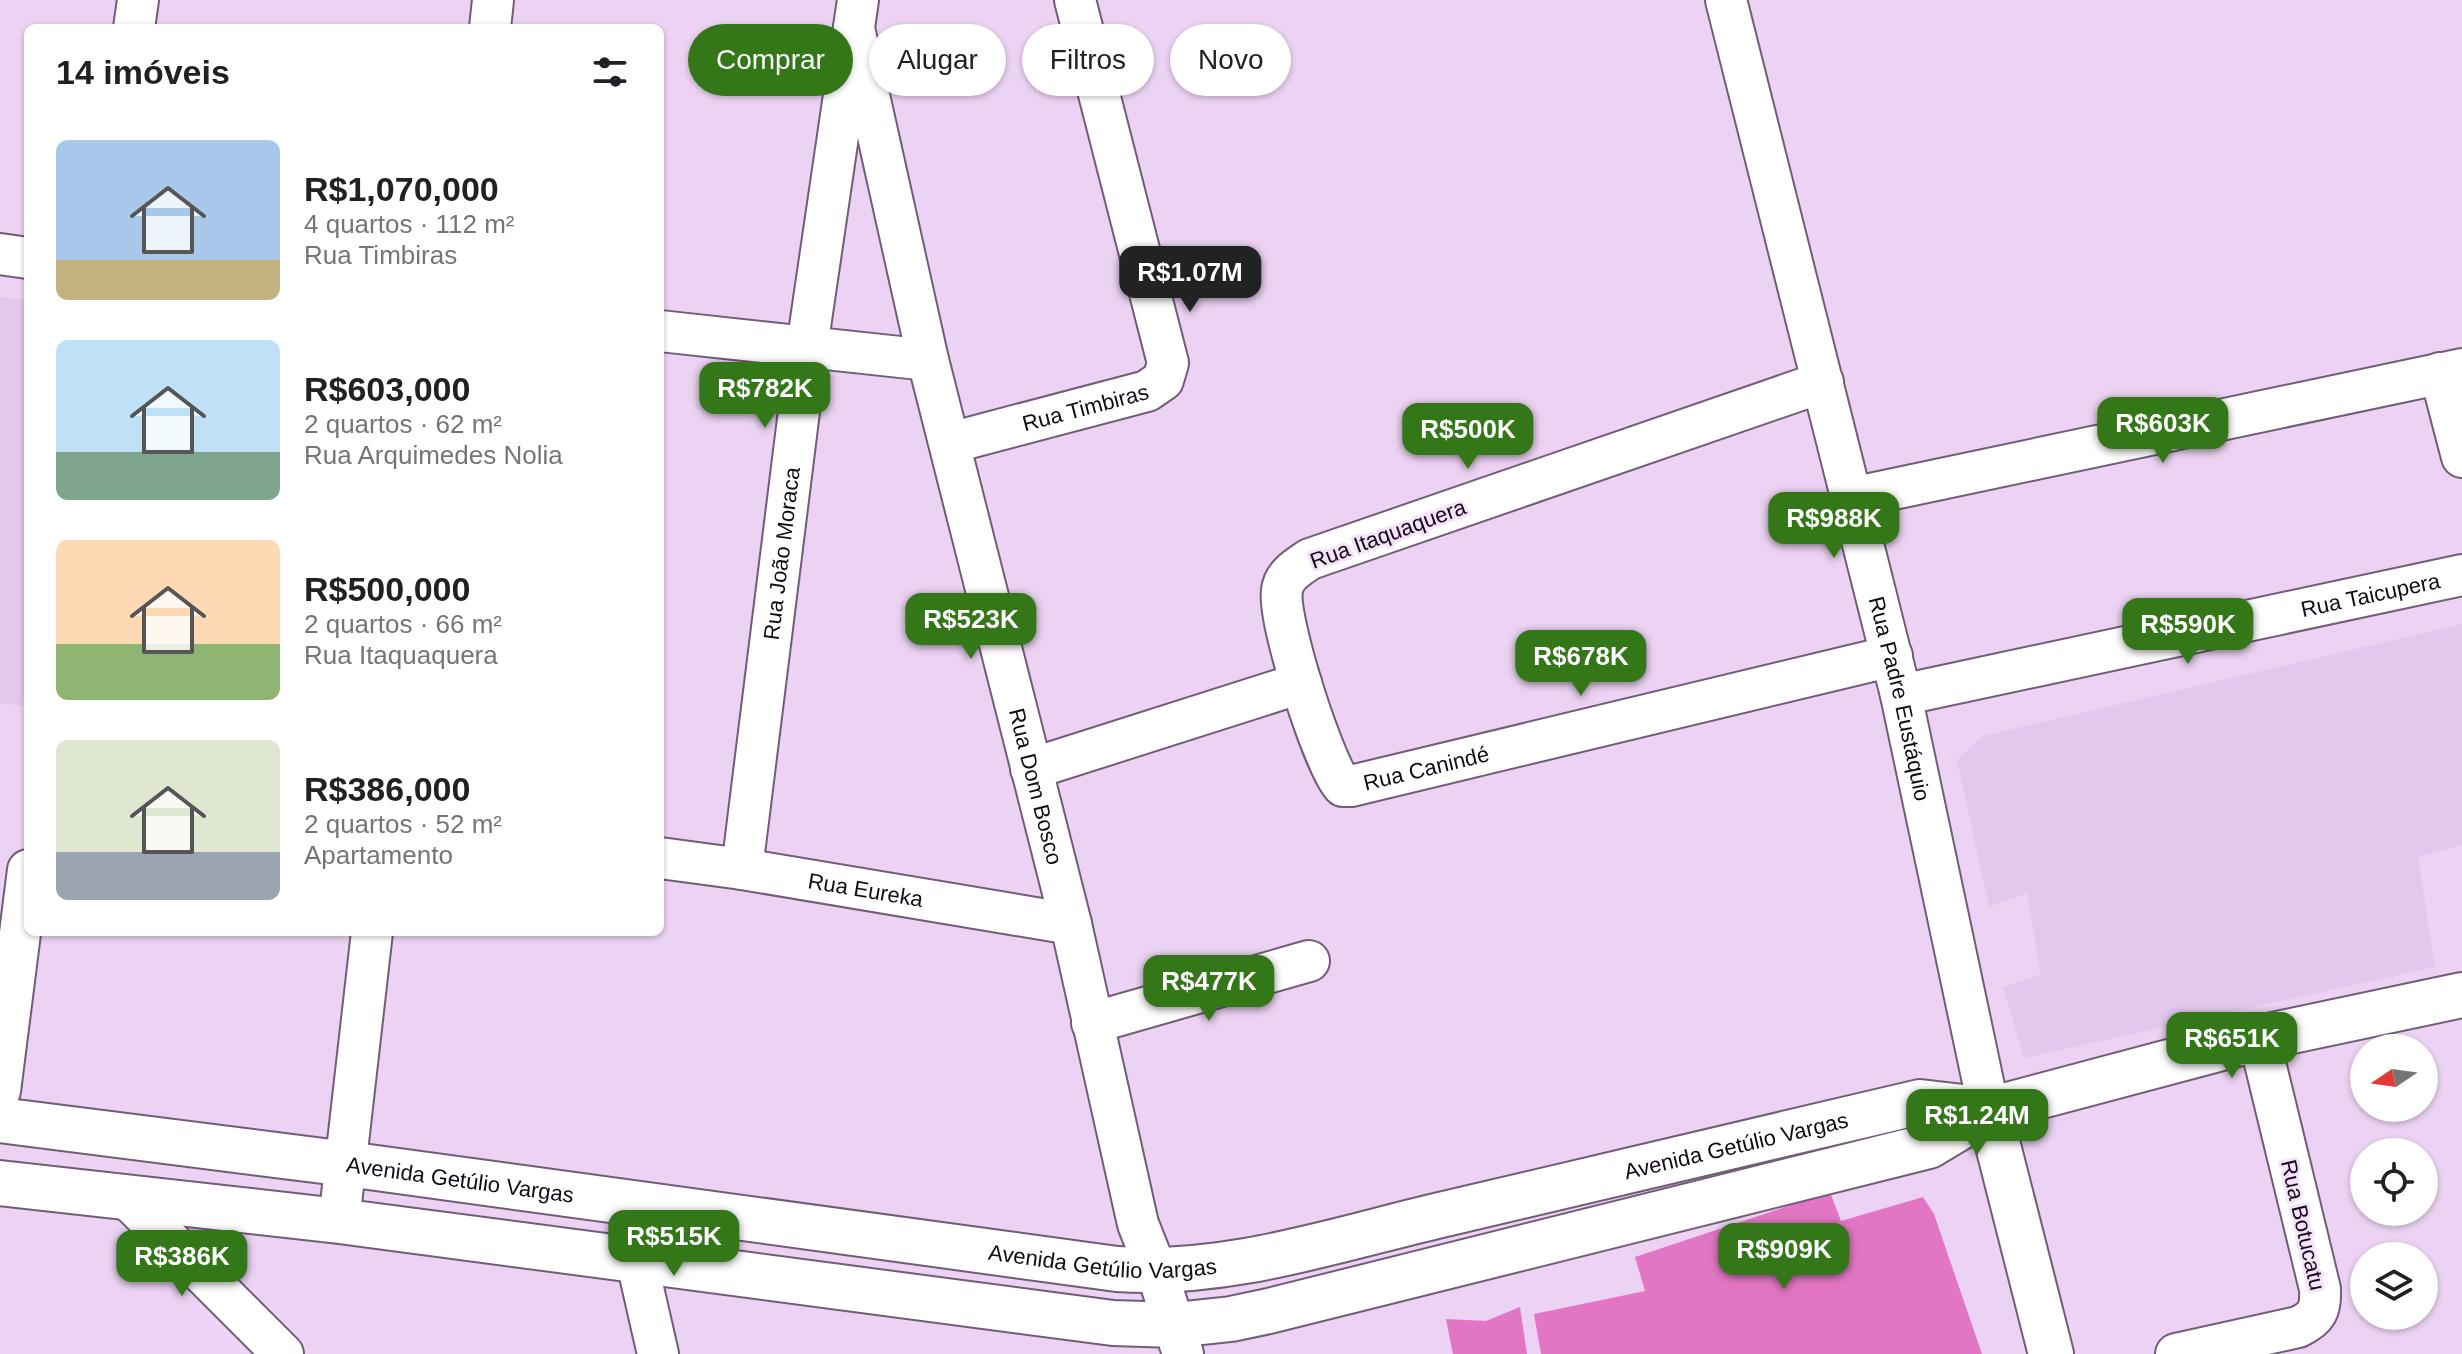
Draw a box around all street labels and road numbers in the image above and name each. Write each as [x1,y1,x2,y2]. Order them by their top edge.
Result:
street label: Rua Timbiras [1019,379,1151,436]
street label: Rua João Moraca [758,465,805,641]
street label: Rua Itaquaquera [1307,494,1470,574]
street label: Rua Taicupera [2299,567,2443,622]
street label: Rua Padre Eustáquio [1864,594,1936,803]
street label: Rua Dom Bosco [1004,706,1068,867]
street label: Rua Canindé [1361,741,1491,795]
street label: Rua Eureka [806,868,926,912]
street label: Avenida Getúlio Vargas [1622,1107,1851,1184]
street label: Avenida Getúlio Vargas [345,1152,575,1207]
street label: Rua Botucatu [2276,1157,2330,1293]
street label: Avenida Getúlio Vargas [987,1239,1218,1283]

